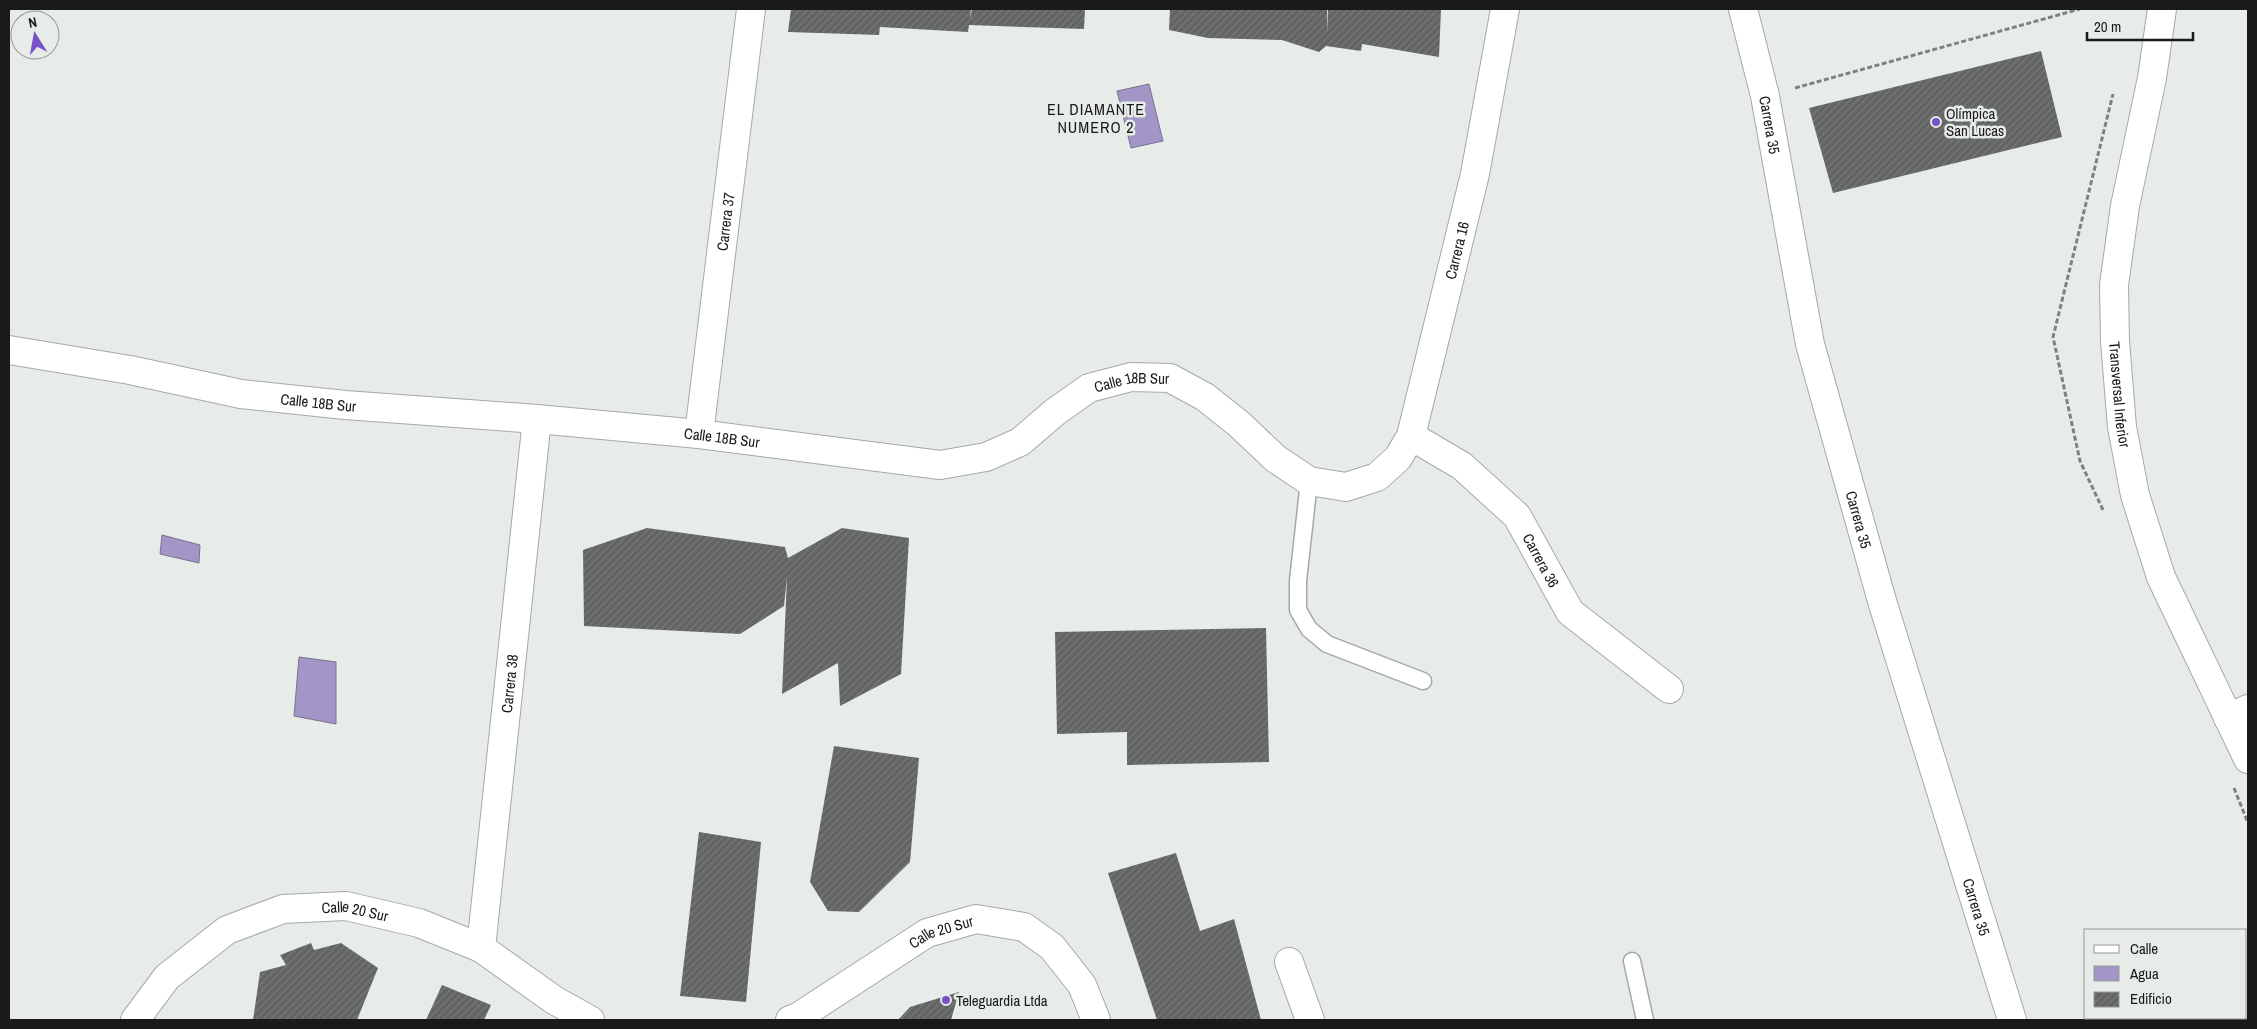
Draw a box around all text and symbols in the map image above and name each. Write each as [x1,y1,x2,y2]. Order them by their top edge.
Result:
north arrow [10,10,60,60]
scale bar [2087,10,2193,42]
text: N [27,13,38,32]
text: 20 m [2094,16,2121,37]
street label: Carrera 35 [1755,94,1786,156]
district label: EL DIAMANTE NUMERO 2 [1047,98,1145,138]
place label: Olímpica San Lucas [1946,103,2004,141]
marker: Olímpica San Lucas [1930,116,1942,128]
street label: Carrera 37 [711,191,739,252]
street label: Carrera 16 [1439,219,1474,281]
street label: Transversal Inferior [2105,341,2136,449]
street label: Calle 18B Sur [1092,367,1169,397]
street label: Calle 18B Sur [279,388,357,416]
street label: Calle 18B Sur [683,422,761,452]
street label: Carrera 35 [1841,488,1877,551]
street label: Carrera 36 [1518,529,1565,591]
street label: Carrera 38 [495,653,523,714]
street label: Carrera 35 [1958,876,1996,938]
street label: Calle 20 Sur [321,895,390,926]
street label: Calle 20 Sur [904,910,975,953]
legend [2084,929,2247,1019]
text: Calle [2130,938,2158,959]
text: Agua [2129,963,2159,984]
text: Edificio [2130,988,2172,1009]
place label: Teleguardia Ltda [956,990,1048,1011]
marker: Teleguardia Ltda [940,994,952,1006]

